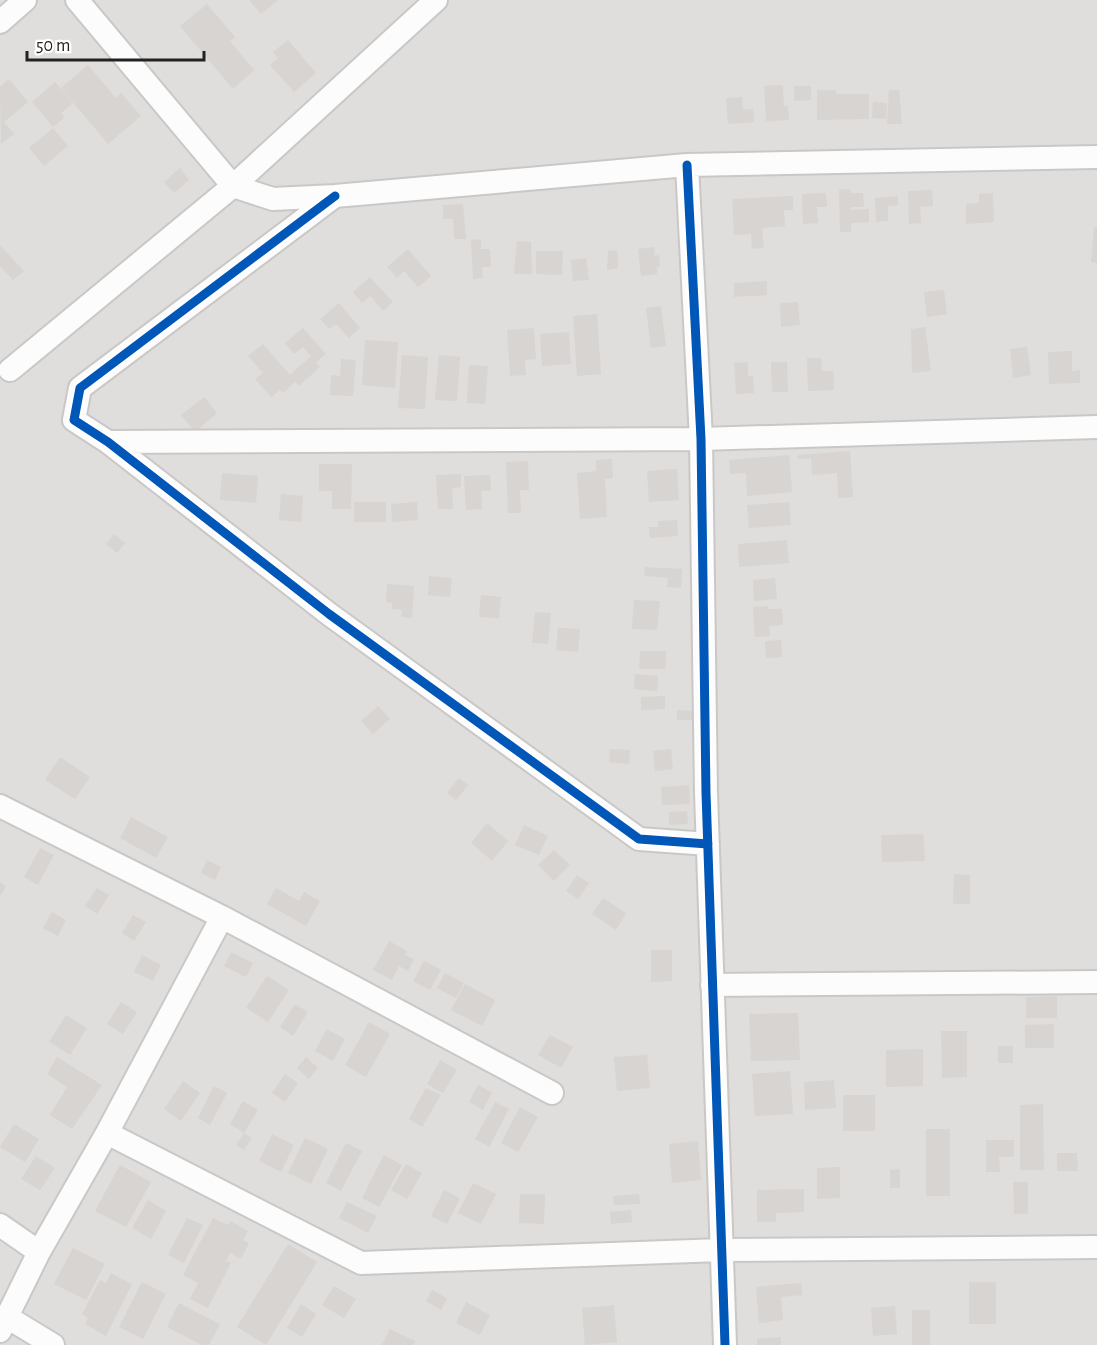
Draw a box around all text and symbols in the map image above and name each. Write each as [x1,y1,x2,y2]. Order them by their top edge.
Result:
scale bar [27,24,204,62]
text: 50 m [36,37,70,55]

